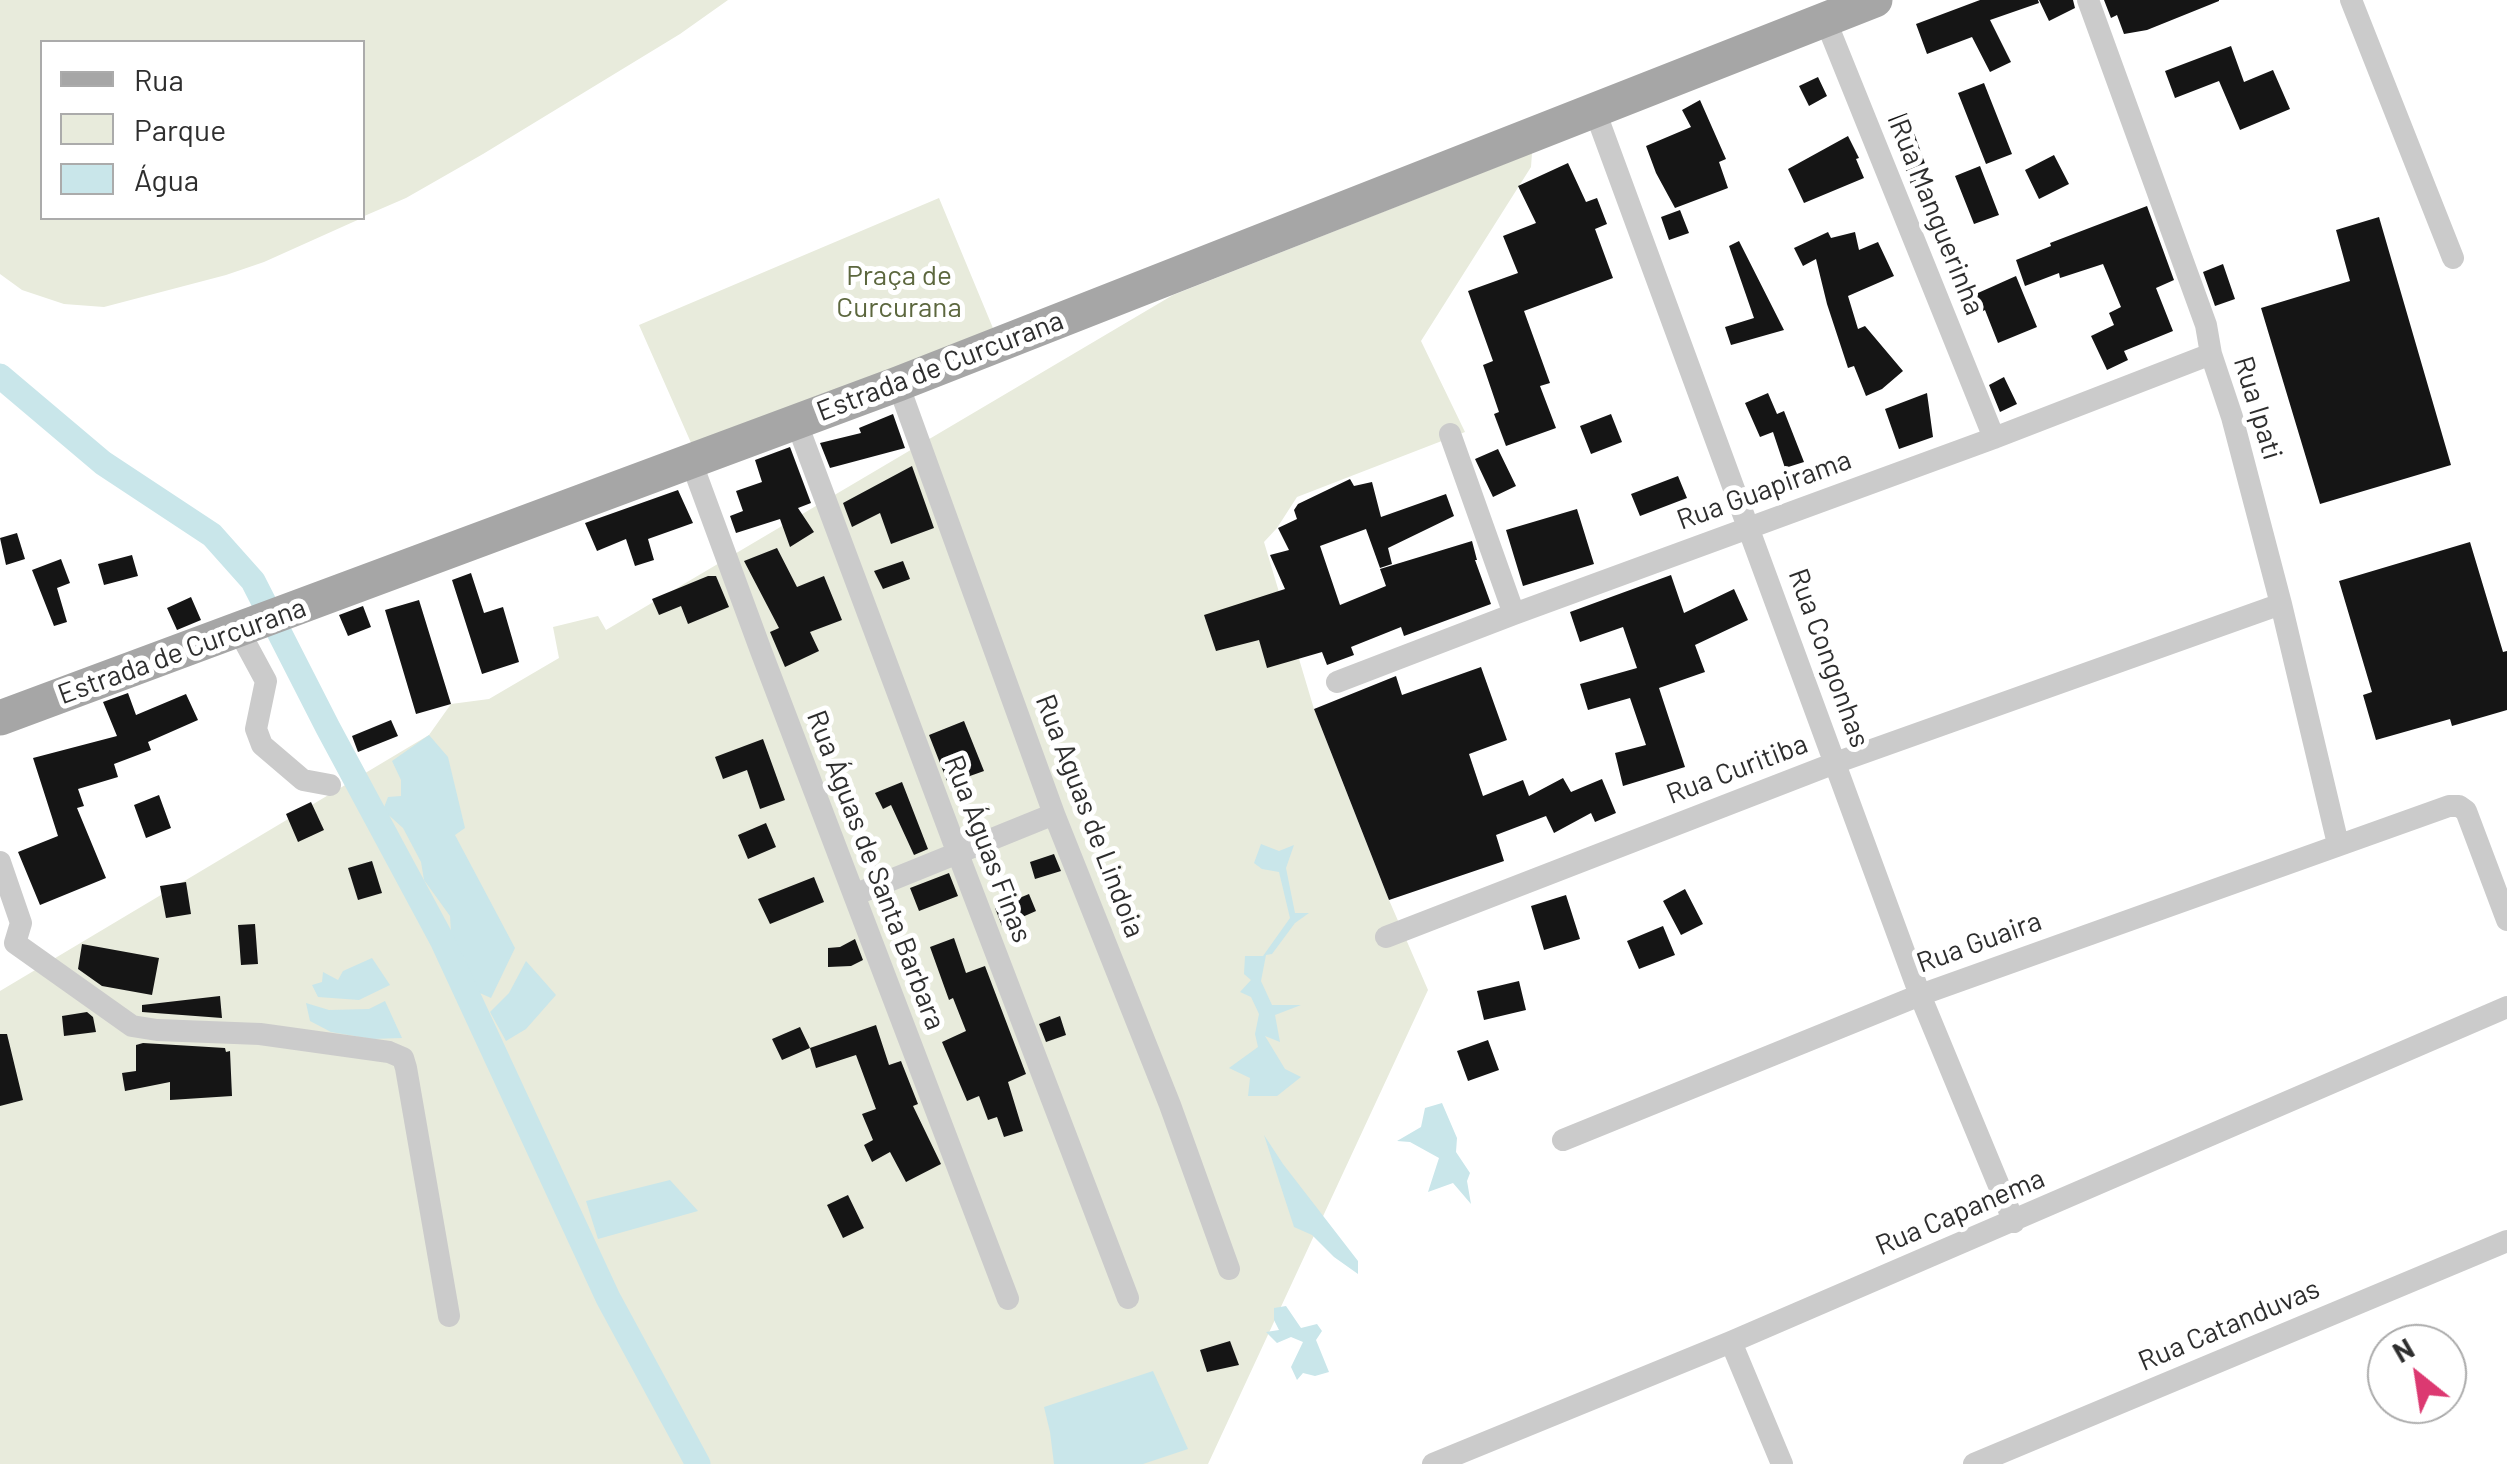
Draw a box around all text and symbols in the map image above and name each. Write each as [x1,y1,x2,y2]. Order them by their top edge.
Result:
legend [40,40,365,220]
text: Rua [134,61,184,97]
text: Parque [134,111,226,147]
street label: Rua Manguerinha [1882,114,1992,320]
text: Água [134,161,199,197]
park label: Praça de Curcurana [836,259,962,325]
street label: Estrada de Curcurana [812,303,1068,429]
street label: Rua Ipati [2226,352,2290,464]
street label: Rua Guapirama [1672,443,1856,537]
street label: Rua Congonhas [1781,564,1877,752]
street label: Estrada de Curcurana [53,590,311,712]
street label: Rua Aguas de Lindoia [1028,690,1152,942]
street label: Rua Águas de Santa Barbara [800,706,952,1034]
street label: Rua Curitiba [1662,727,1812,811]
street label: Rua Águas Finas [937,751,1039,947]
street label: Rua Guaira [1912,904,2046,980]
street label: Rua Capanema [1870,1161,2050,1263]
street label: Rua Catanduvas [2133,1272,2325,1378]
north arrow [2367,1324,2467,1424]
text: N [2386,1330,2420,1369]

